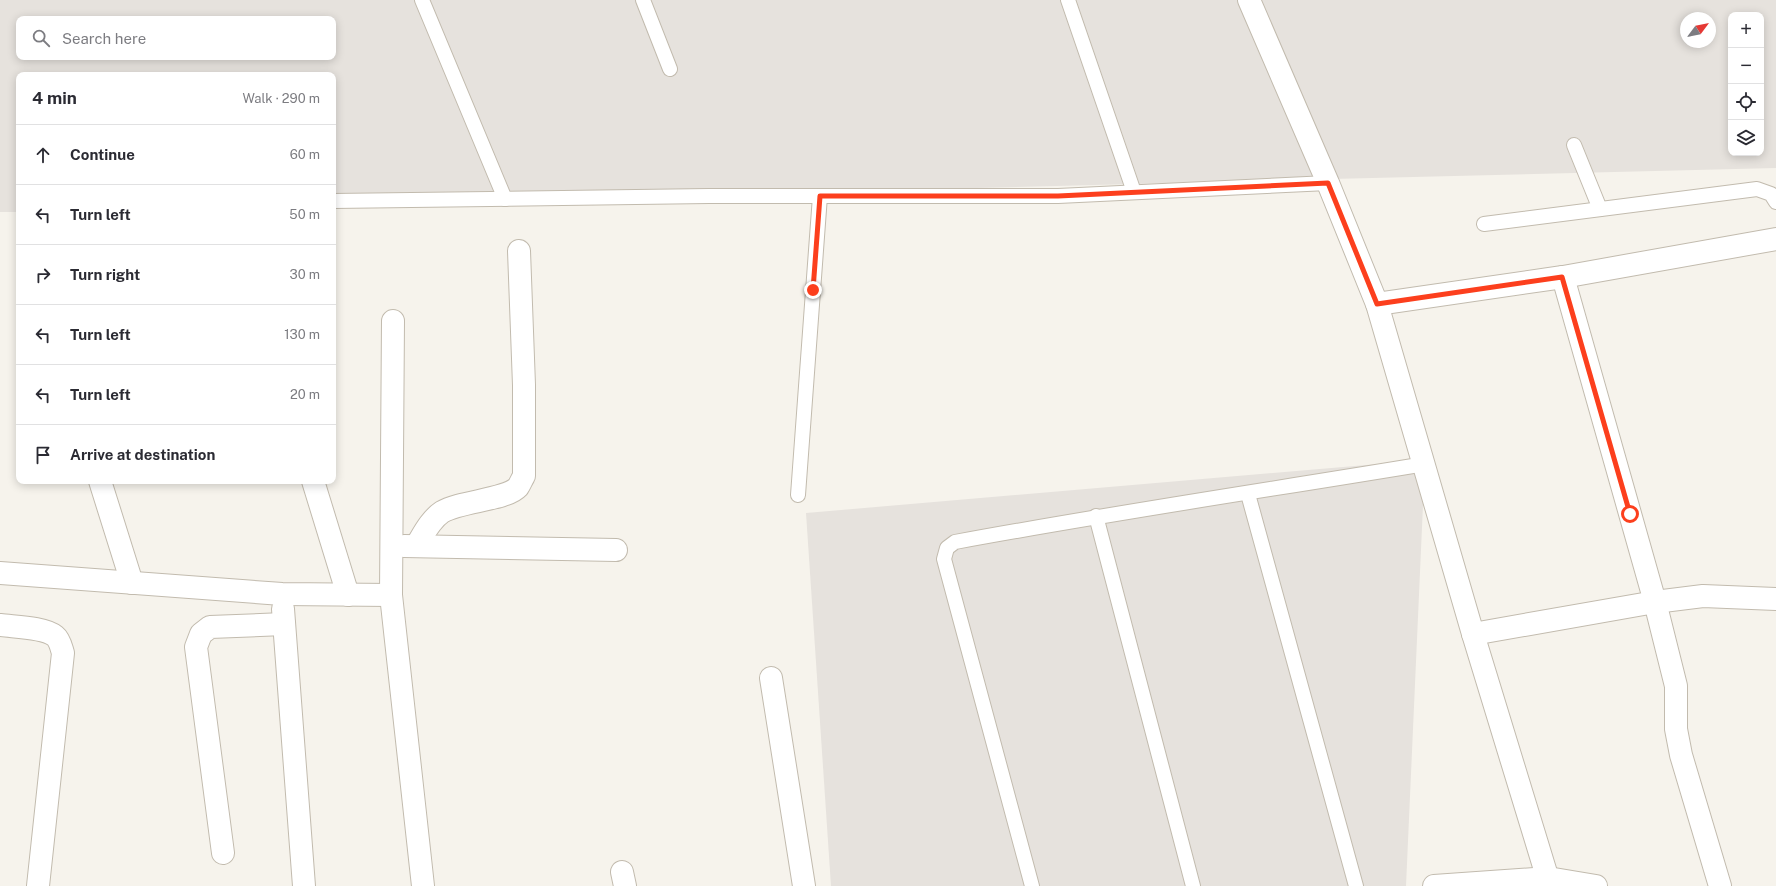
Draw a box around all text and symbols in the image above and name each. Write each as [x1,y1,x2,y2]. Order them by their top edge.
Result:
north arrow [1680,12,1716,48]
map controls [1728,12,1764,156]
button: + [1728,12,1764,48]
search box [16,16,336,60]
icon: search [30,27,52,49]
text: Search here [62,30,146,47]
button: − [1728,48,1764,84]
button: locate [1728,84,1764,120]
text: 4 min [32,88,77,108]
text: Walk · 290 m [242,91,320,106]
button: layers [1728,120,1764,156]
icon: ahead [32,144,54,166]
text: Continue [70,146,135,163]
text: 60 m [290,147,320,162]
icon: left [32,204,54,226]
text: Turn left [70,206,131,223]
text: 50 m [289,207,320,222]
icon: right [32,264,54,286]
text: Turn right [70,266,140,283]
text: 30 m [290,267,320,282]
route end [804,281,822,299]
icon: left [32,324,54,346]
text: Turn left [70,326,131,343]
text: 130 m [284,327,320,342]
icon: left [32,384,54,406]
text: Turn left [70,386,131,403]
text: 20 m [290,387,320,402]
icon: arrive [32,444,54,466]
text: Arrive at destination [70,446,215,463]
route start [1621,505,1639,523]

